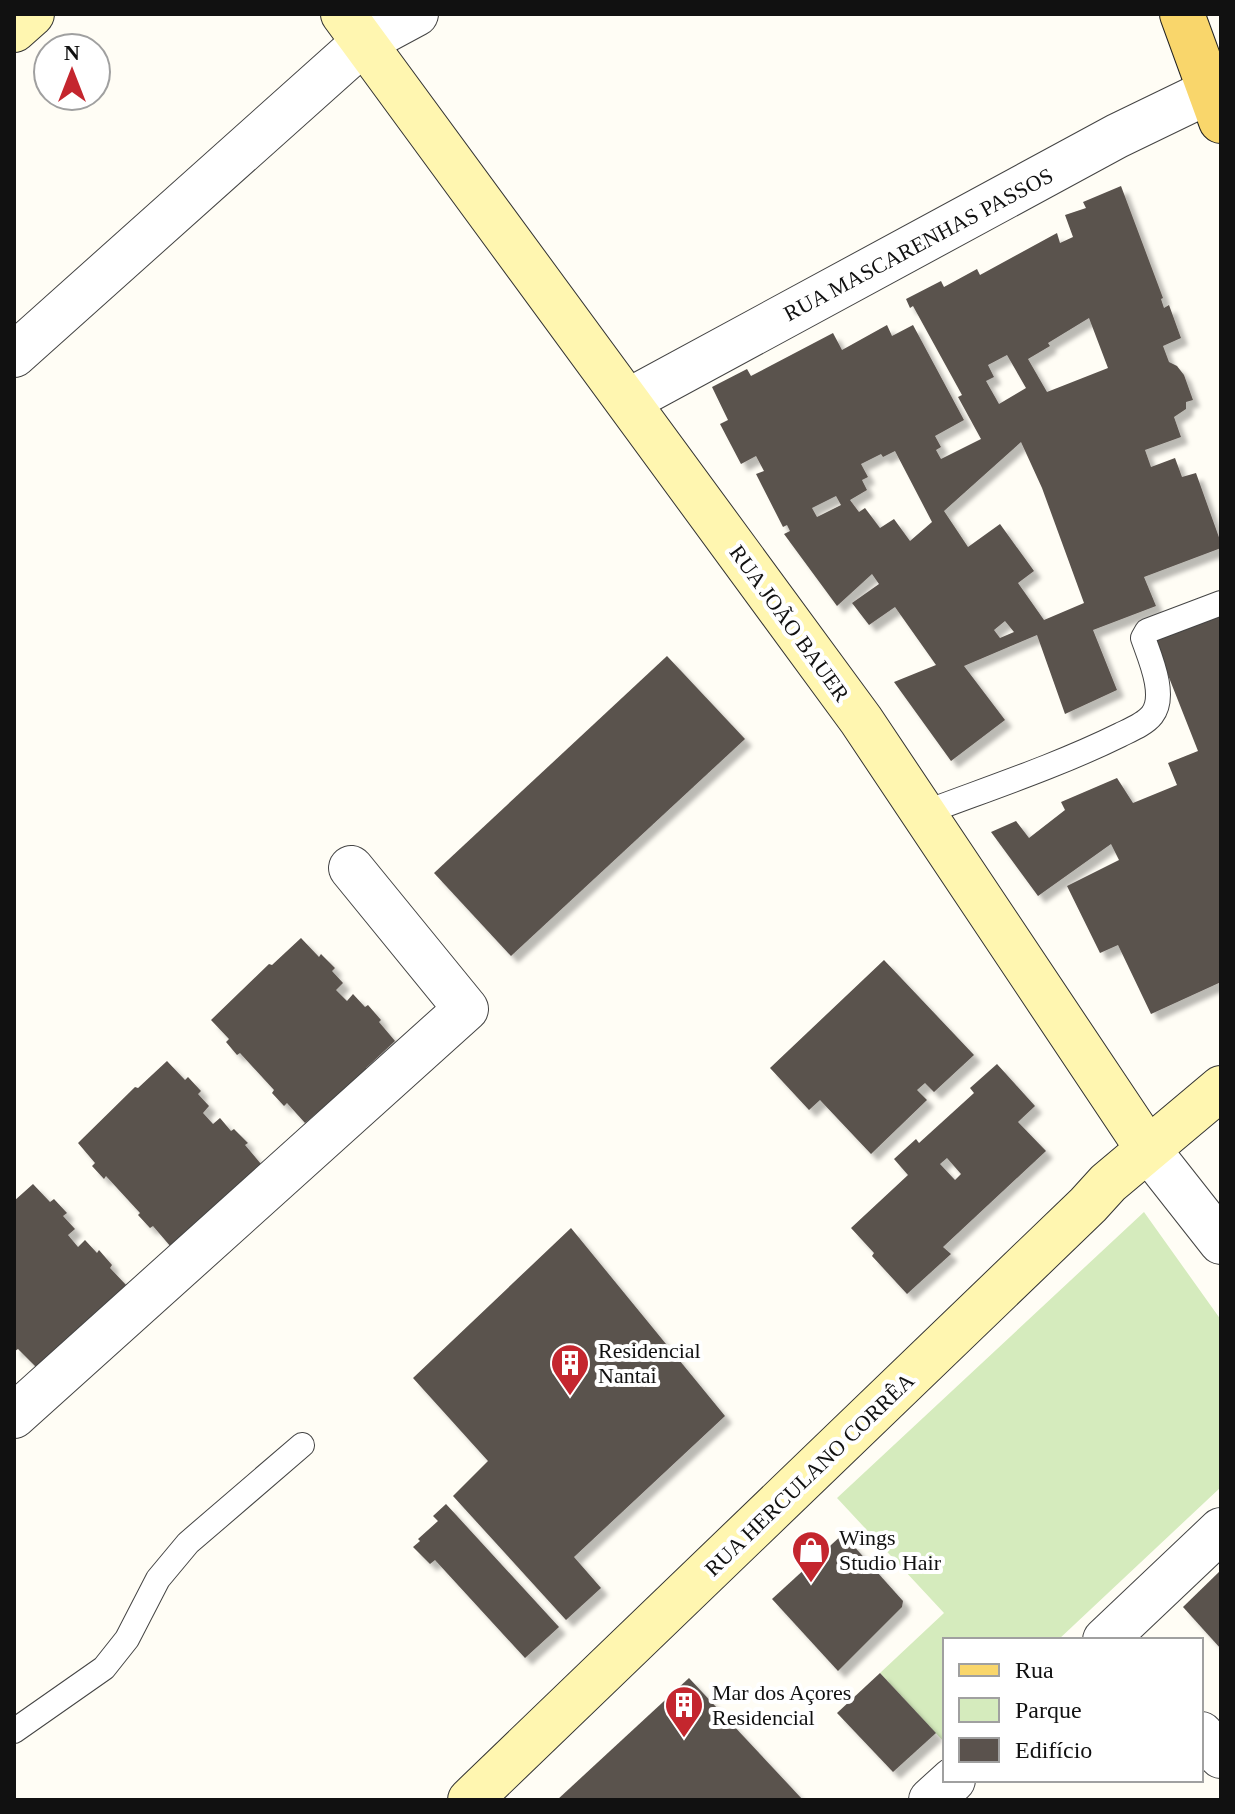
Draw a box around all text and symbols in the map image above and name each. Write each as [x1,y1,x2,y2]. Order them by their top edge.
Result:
north arrow [32,32,112,112]
text: N [64,40,80,65]
street label: RUA MASCARENHAS PASSOS [779,163,1057,326]
street label: RUA JOÃO BAUER [725,540,855,707]
place label: Residencial Nantai [598,1338,701,1388]
building icon: Residencial Nantai [549,1342,591,1397]
street label: RUA HERCULANO CORRÊA [700,1368,919,1581]
place label: Wings Studio Hair [839,1525,942,1575]
shop icon: Wings Studio Hair [790,1529,832,1584]
legend [943,1638,1203,1782]
text: Rua [1015,1657,1054,1683]
place label: Mar dos Açores Residencial [712,1680,851,1730]
building icon: Mar dos Açores Residencial [663,1684,705,1739]
text: Parque [1015,1697,1082,1723]
text: Edifício [1015,1737,1092,1763]

